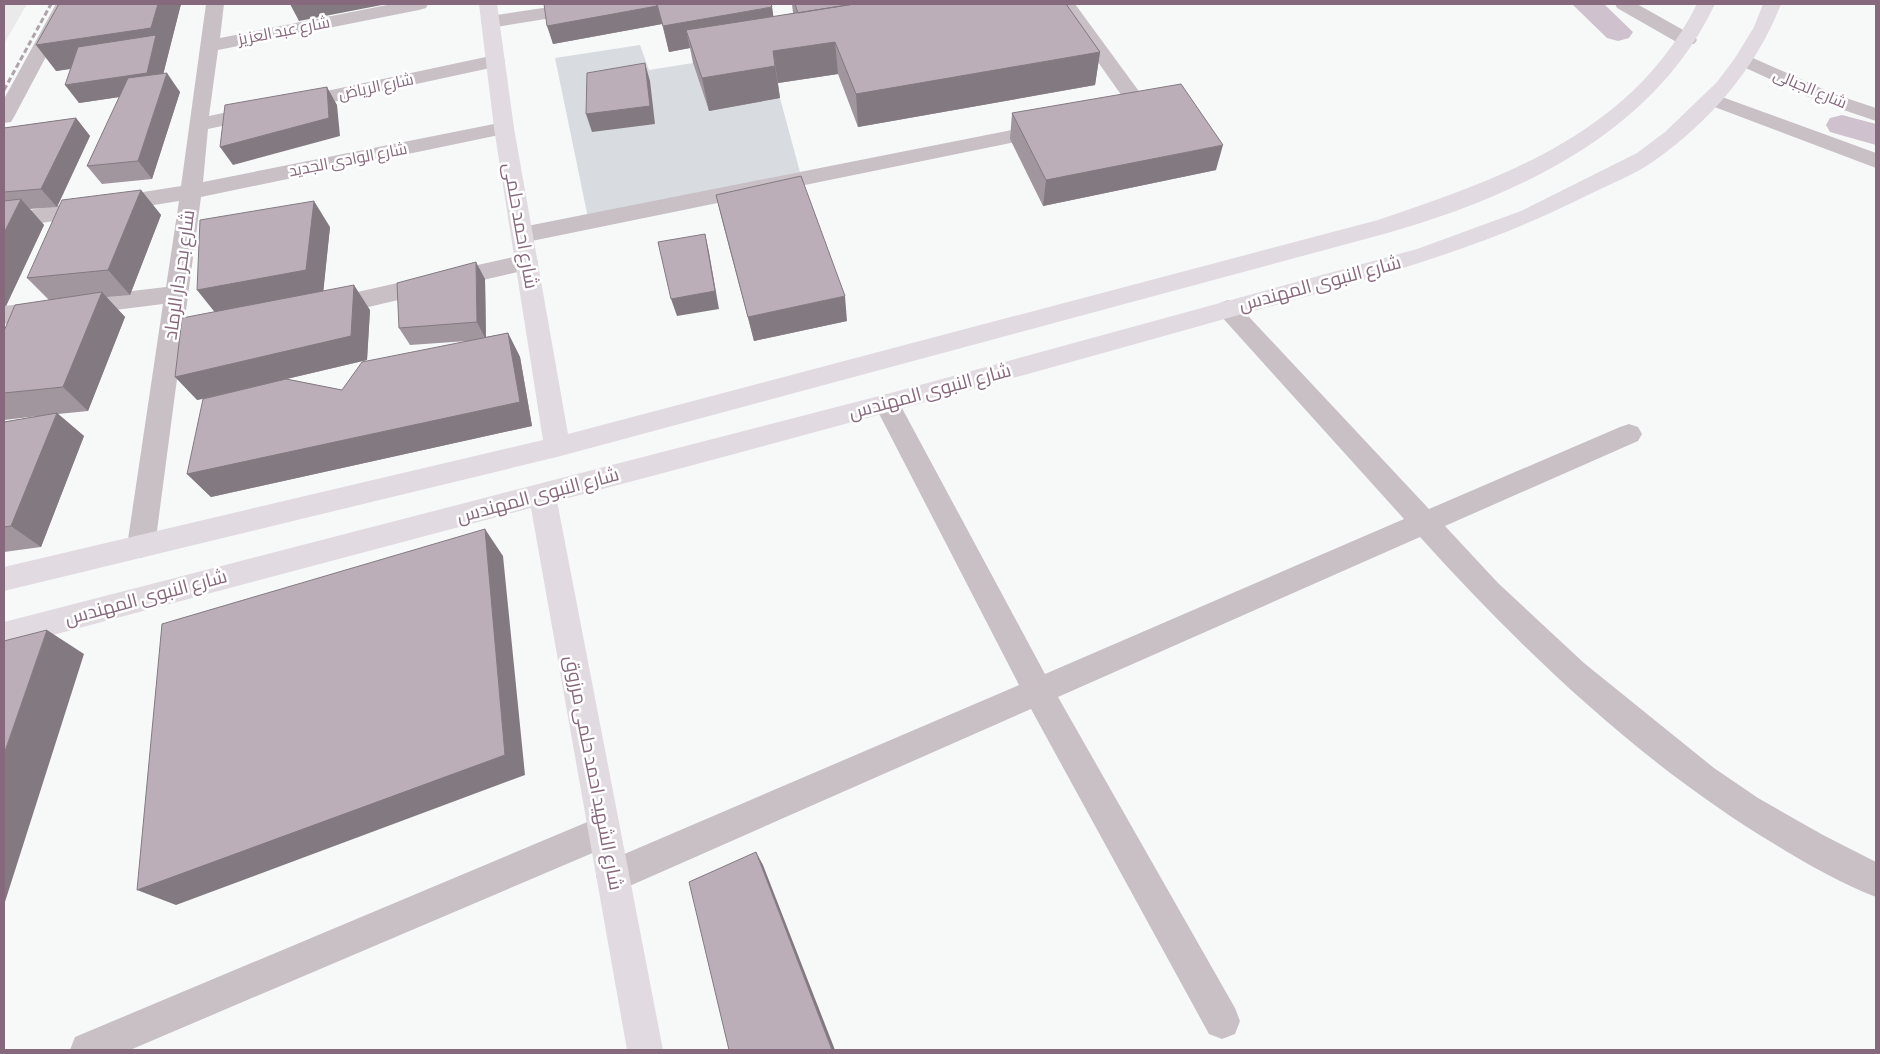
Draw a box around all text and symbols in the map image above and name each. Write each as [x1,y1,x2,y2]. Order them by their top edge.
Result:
street label: شارع عبد العزيز [236,13,332,51]
street label: شارع الجبالى [1770,66,1849,114]
street label: شارع الرياض [337,70,416,106]
street label: شارع الوادى الجديد [287,140,409,182]
street label: شارع احمد حلمى [497,161,541,291]
street label: شارع بحر دار الرماد [161,209,201,341]
street label: شارع النبوى المهندس [1237,252,1404,318]
street label: شارع النبوى المهندس [847,360,1014,426]
street label: شارع النبوى المهندس [455,464,622,530]
street label: شارع النبوى المهندس [63,566,230,632]
street label: شارع الشهيد احمد حلمى مرزوق [558,654,626,892]

